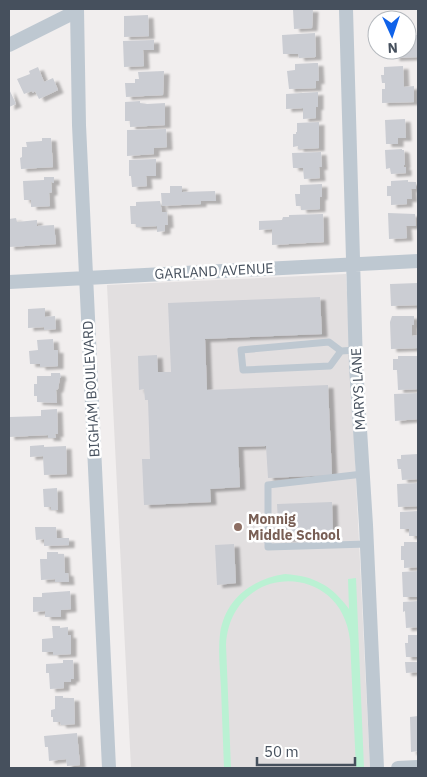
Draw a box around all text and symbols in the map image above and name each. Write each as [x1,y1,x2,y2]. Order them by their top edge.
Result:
north arrow [367,10,417,60]
text: N [387,39,398,57]
street label: GARLAND AVENUE [154,259,274,283]
street label: BIGHAM BOULEVARD [78,320,104,458]
street label: MARYS LANE [347,347,369,431]
place label: Monnig Middle School [248,510,340,544]
marker: Monnig Middle School [232,521,244,533]
scale bar [257,734,354,766]
text: 50 m [264,742,299,761]

